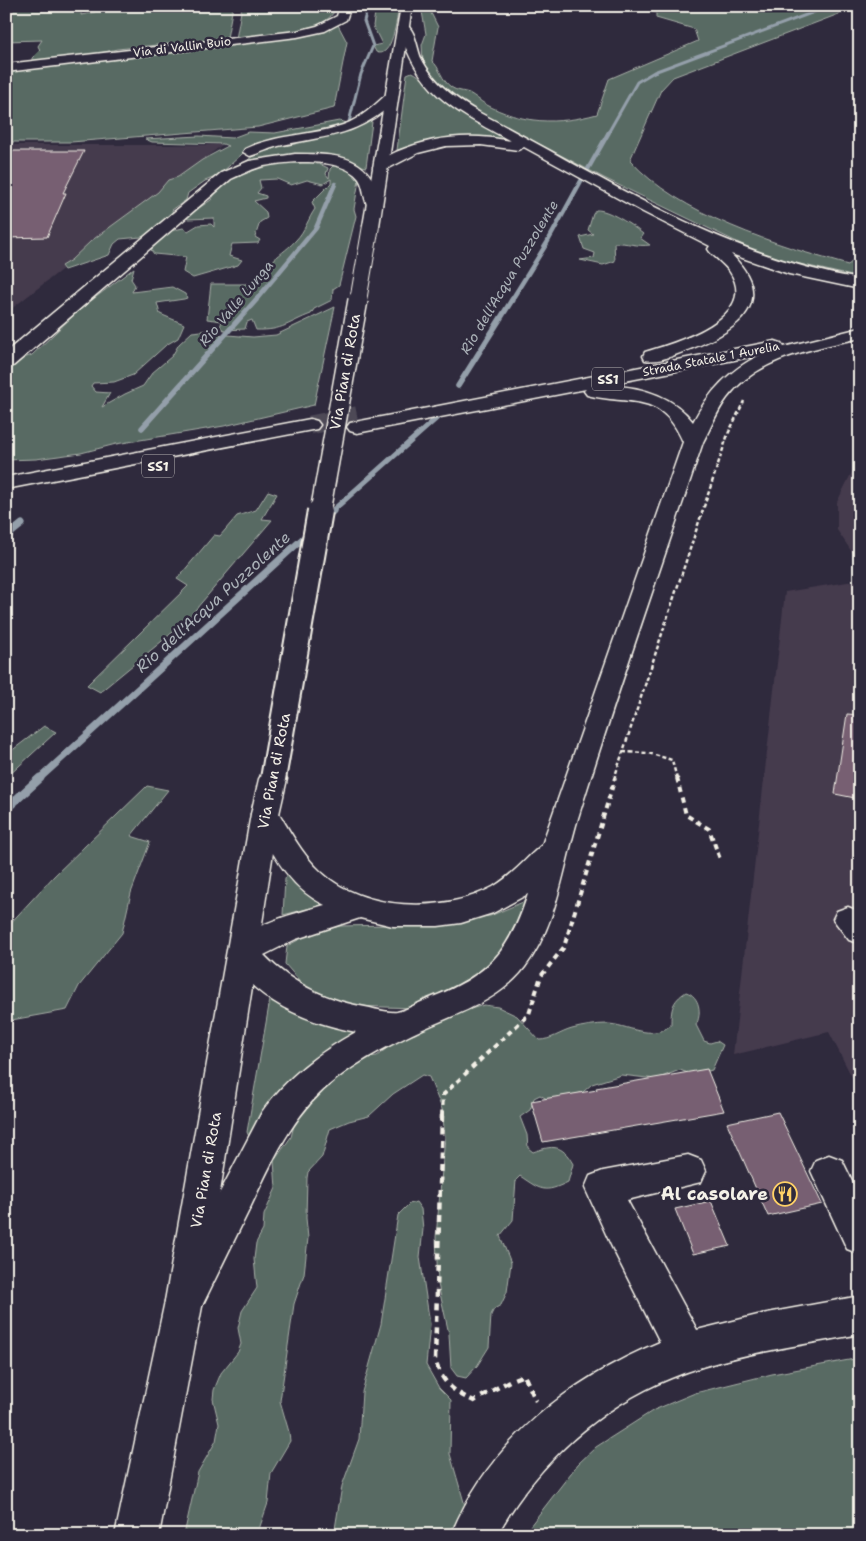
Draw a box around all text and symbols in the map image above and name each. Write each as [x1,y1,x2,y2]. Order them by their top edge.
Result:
street label: Via di Vallin Buio [132,33,232,61]
water label: Rio dell'Acqua Puzzolente [456,197,562,357]
water label: Rio Valle Lunga [195,256,277,350]
street label: Via Pian di Rota [325,311,365,432]
street label: Strada Statale 1 Aurelia [641,338,781,380]
road number: SS1 [592,368,624,390]
road number: SS1 [142,454,174,478]
water label: Rio dell'Acqua Puzzolente [131,527,295,677]
street label: Via Pian di Rota [253,710,295,831]
street label: Via Pian di Rota [186,1109,226,1230]
restaurant icon: Al casolare [772,1181,798,1207]
place label: Al casolare [661,1182,768,1206]

